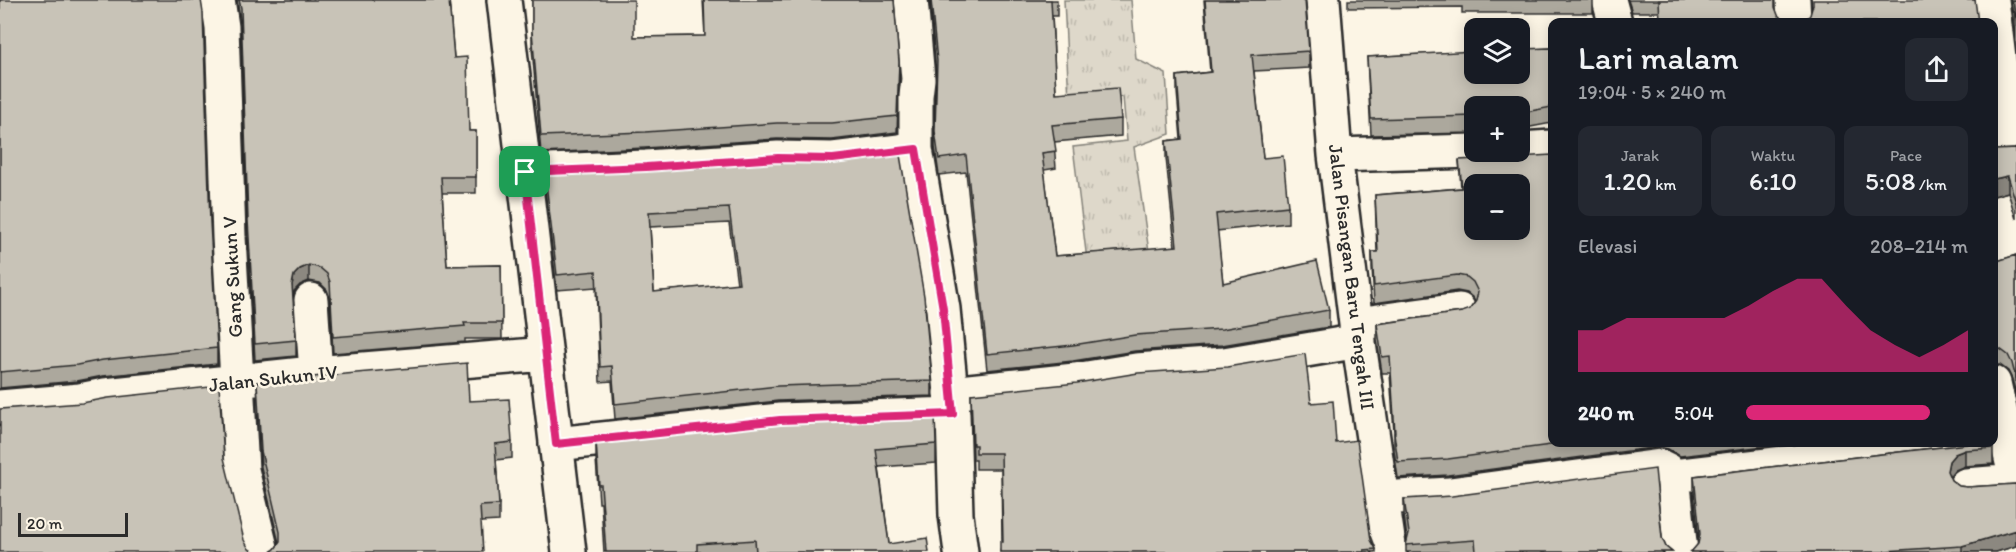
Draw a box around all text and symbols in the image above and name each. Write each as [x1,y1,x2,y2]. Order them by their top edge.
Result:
map controls [1464,18,1530,240]
button: layers [1464,18,1530,84]
text: Lari malam [1578,38,1739,77]
button: share [1905,38,1968,101]
text: 19:04 · 5 × 240 m [1578,80,1726,104]
button: + [1464,96,1530,162]
street label: Jalan Pisangan Baru Tengah III [1324,143,1380,411]
pin [499,146,550,197]
text: Jarak [1621,146,1659,165]
text: Waktu [1751,146,1795,165]
text: Pace [1890,146,1922,165]
icon: arrive [508,155,541,188]
text: 1.20 [1604,165,1652,197]
text: 6:10 [1749,165,1797,197]
text: 5:08 [1865,165,1915,197]
button: − [1464,174,1530,240]
text: km [1652,175,1676,194]
text: /km [1915,175,1947,194]
street label: Gang Sukun V [217,216,247,338]
text: Elevasi [1578,234,1637,258]
text: 208–214 m [1870,234,1968,258]
street label: Jalan Sukun IV [207,359,339,397]
text: 240 m [1578,401,1634,425]
text: 5:04 [1674,401,1714,425]
scale bar [18,510,128,538]
text: 20 m [27,514,62,533]

